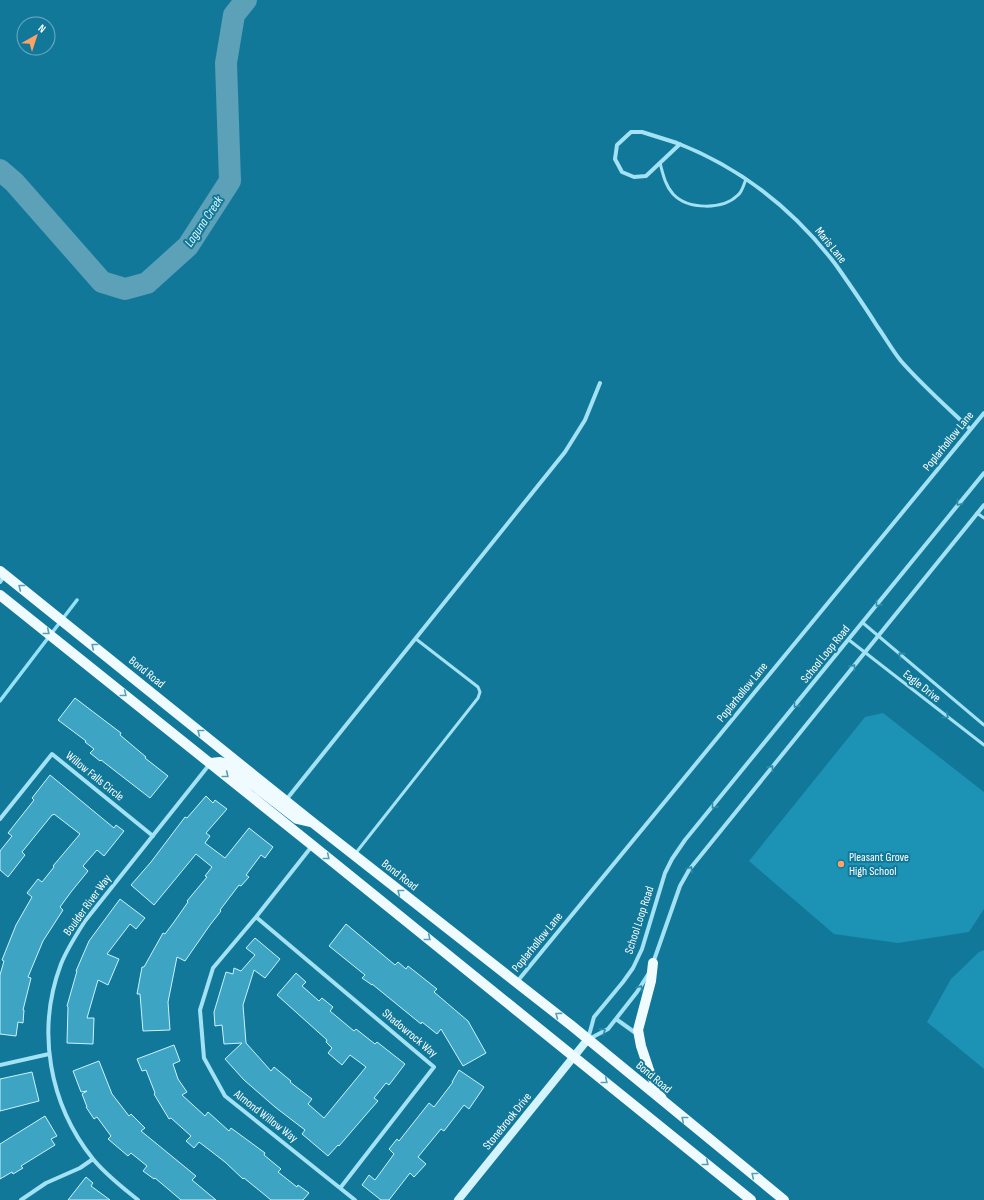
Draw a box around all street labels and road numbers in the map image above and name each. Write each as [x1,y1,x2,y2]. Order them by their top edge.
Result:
street label: Maris Lane [811,224,850,267]
street label: Poplarhollow Lane [920,408,977,474]
street label: School Loop Road [797,622,853,686]
street label: Bond Road [125,653,168,692]
street label: Poplarhollow Lane [714,659,771,725]
street label: Eagle Drive [900,667,944,706]
street label: Willow Falls Circle [62,748,127,805]
street label: Bond Road [378,856,421,894]
street label: Boulder River Way [60,872,115,939]
street label: School Loop Road [621,884,657,956]
street label: Poplarhollow Lane [509,909,566,975]
street label: Shadowrock Way [379,1006,441,1061]
street label: Bond Road [633,1058,675,1097]
street label: Almond Willow Way [230,1086,301,1146]
street label: Stonebrook Drive [480,1090,535,1153]

